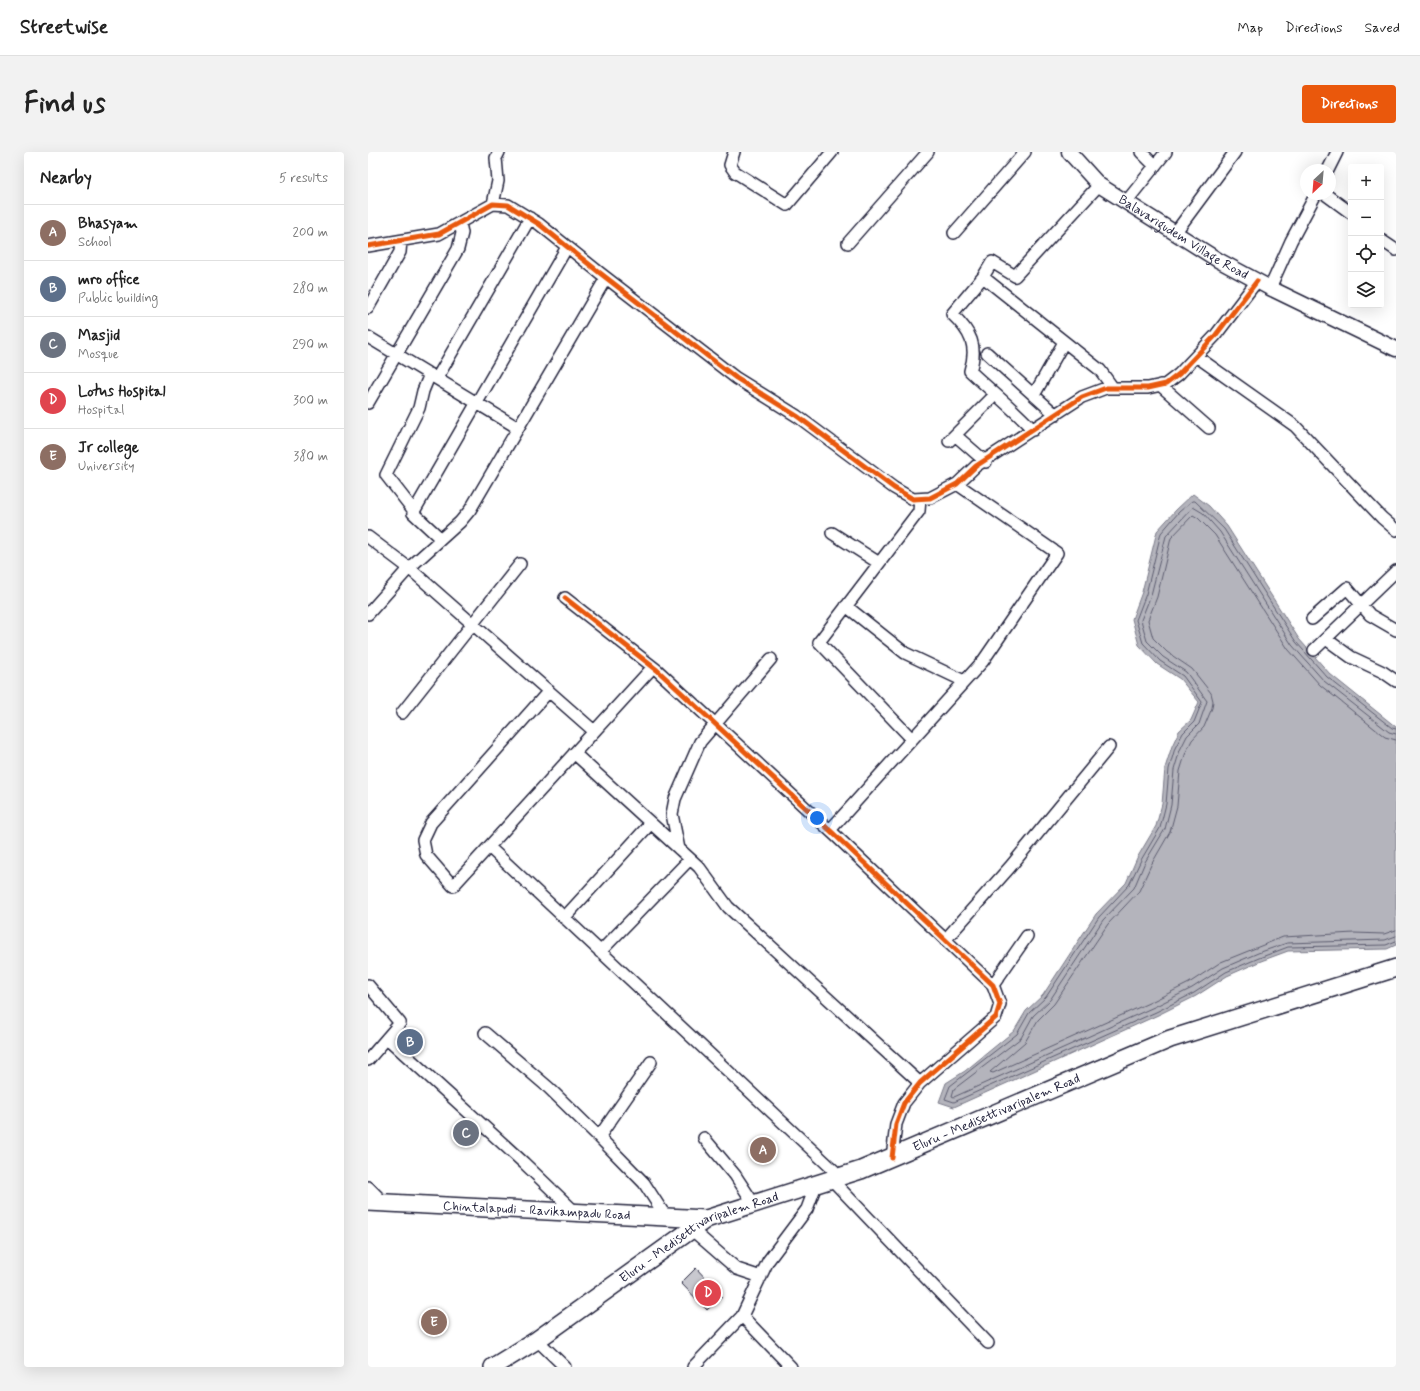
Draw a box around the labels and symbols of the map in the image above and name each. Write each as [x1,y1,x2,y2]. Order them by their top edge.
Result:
north arrow [1300,164,1336,200]
street label: Balavarigudem Village Road [1115,191,1251,283]
your location [807,808,827,828]
pin: B [397,1027,423,1057]
street label: Eluru - Medisettivaripalem Road [910,1070,1083,1156]
pin: C [453,1118,479,1148]
pin: A [750,1135,776,1165]
street label: Eluru - Medisettivaripalem Road [616,1188,781,1287]
street label: Chintalapudi - Ravikampadu Road [443,1197,631,1224]
pin: D [695,1278,721,1308]
pin: E [421,1307,447,1337]

